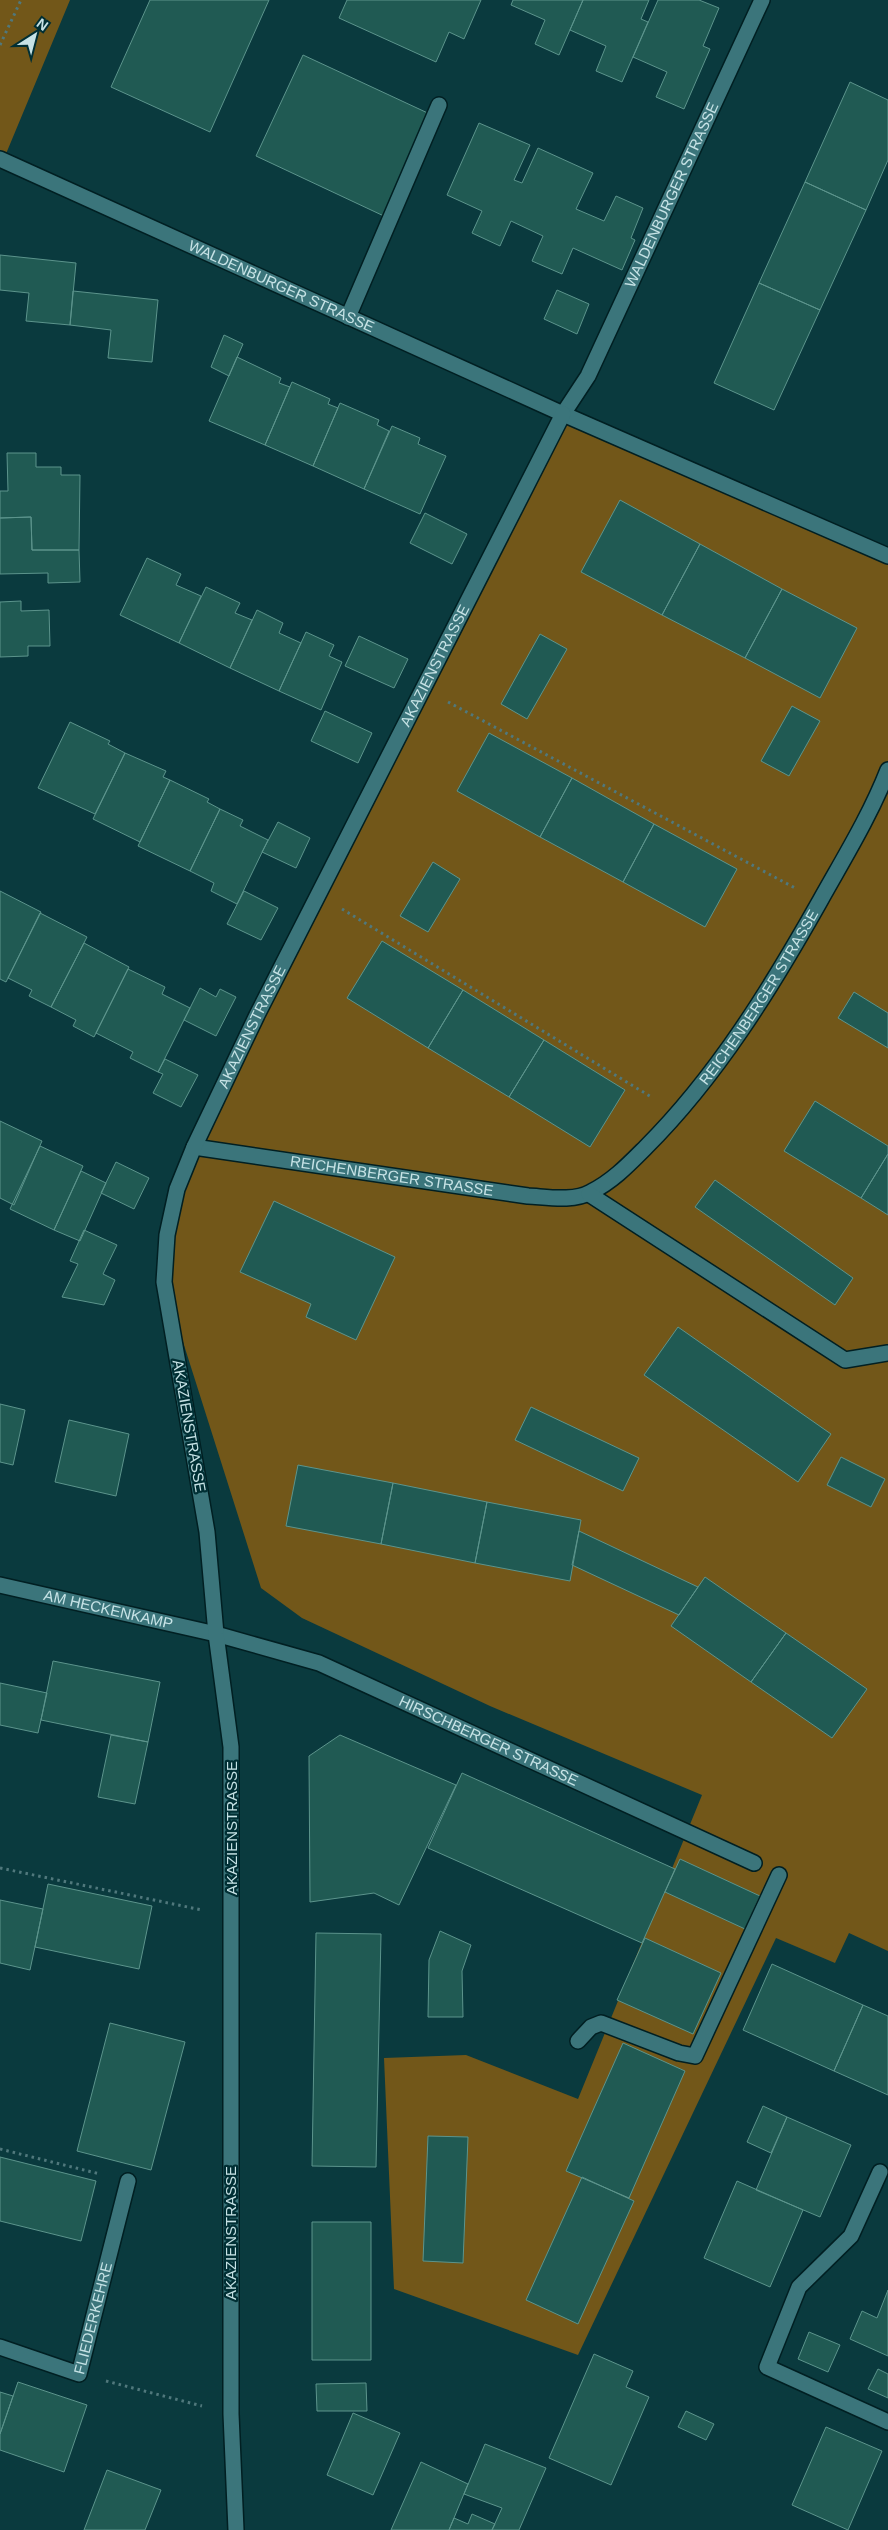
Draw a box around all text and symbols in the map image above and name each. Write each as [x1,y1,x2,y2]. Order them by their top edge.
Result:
north arrow [10,10,60,60]
text: N [34,15,51,34]
street label: WALDENBURGER STRASSE [621,99,722,290]
street label: WALDENBURGER STRASSE [186,237,377,335]
street label: AKAZIENSTRASSE [396,602,473,729]
street label: REICHENBERGER STRASSE [695,907,821,1088]
street label: AKAZIENSTRASSE [214,963,289,1091]
street label: REICHENBERGER STRASSE [289,1152,495,1199]
street label: AKAZIENSTRASSE [169,1358,210,1493]
street label: AM HECKENKAMP [42,1586,175,1632]
street label: HIRSCHBERGER STRASSE [396,1692,581,1789]
street label: AKAZIENSTRASSE [223,1761,240,1895]
street label: AKAZIENSTRASSE [222,2166,239,2300]
street label: FLIEDERKEHRE [70,2260,115,2376]

